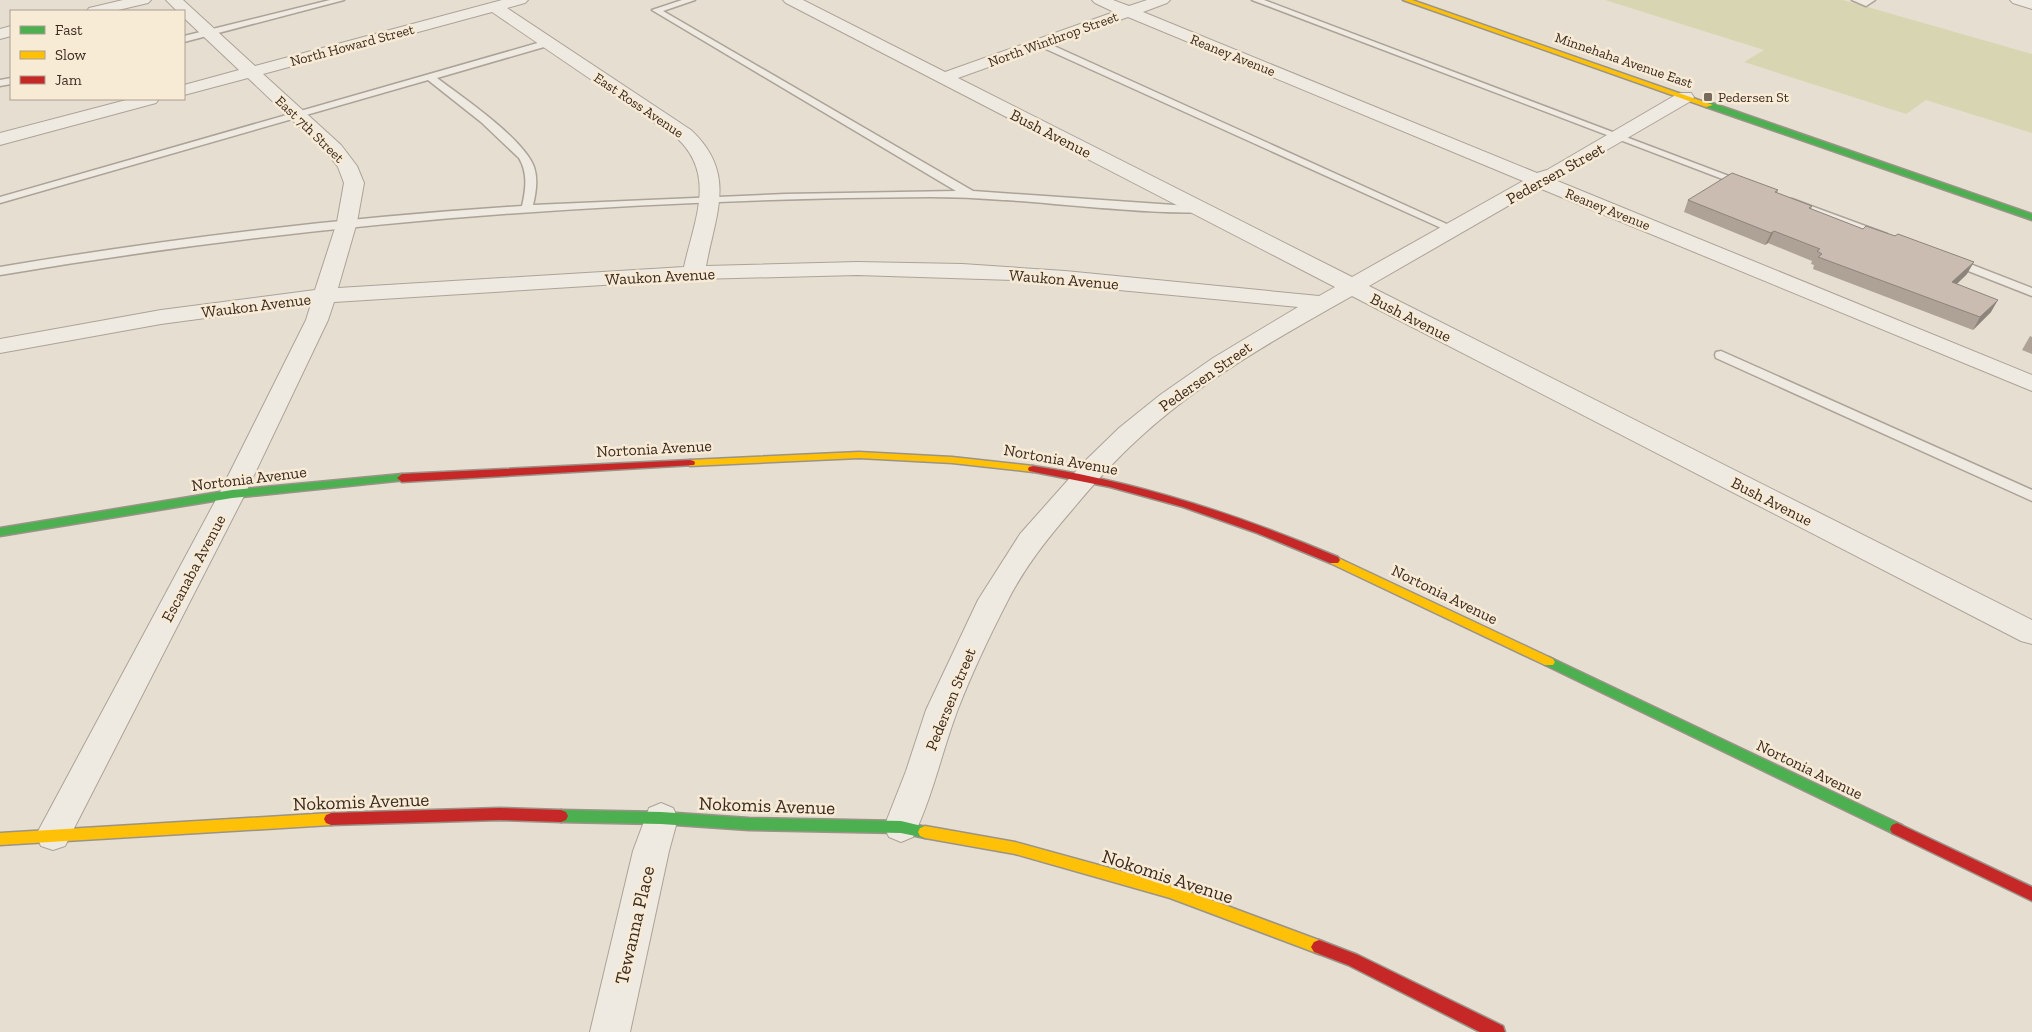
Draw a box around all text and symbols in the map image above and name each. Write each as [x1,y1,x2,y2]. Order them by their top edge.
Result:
street label: North Winthrop Street [986,8,1121,71]
legend [10,10,185,100]
text: Fast [55,21,83,39]
street label: North Howard Street [288,21,417,70]
street label: Minnehaha Avenue East [1553,29,1696,92]
street label: Reaney Avenue [1188,31,1278,80]
text: Slow [55,46,87,64]
street label: East Ross Avenue [591,69,687,142]
text: Jam [55,71,82,89]
place label: Pedersen St [1718,89,1790,106]
marker: Pedersen St [1702,91,1714,103]
street label: East 7th Street [272,92,348,167]
street label: Bush Avenue [1007,105,1094,162]
street label: Pedersen Street [1503,139,1608,208]
street label: Reaney Avenue [1563,185,1653,234]
street label: Waukon Avenue [604,264,716,289]
street label: Waukon Avenue [1008,265,1120,294]
street label: Waukon Avenue [200,289,312,322]
street label: Bush Avenue [1367,289,1454,346]
street label: Pedersen Street [1155,337,1255,415]
street label: Nortonia Avenue [596,436,712,461]
street label: Nortonia Avenue [1002,440,1120,479]
street label: Nortonia Avenue [190,462,308,495]
street label: Bush Avenue [1728,473,1815,530]
street label: Escanaba Avenue [157,511,230,625]
street label: Nortonia Avenue [1389,561,1501,628]
street label: Pedersen Street [921,645,980,753]
street label: Nortonia Avenue [1754,736,1866,803]
street label: Nokomis Avenue [292,788,430,815]
street label: Nokomis Avenue [698,792,836,819]
street label: Nokomis Avenue [1099,844,1236,909]
street label: Tewanna Place [610,863,659,987]

